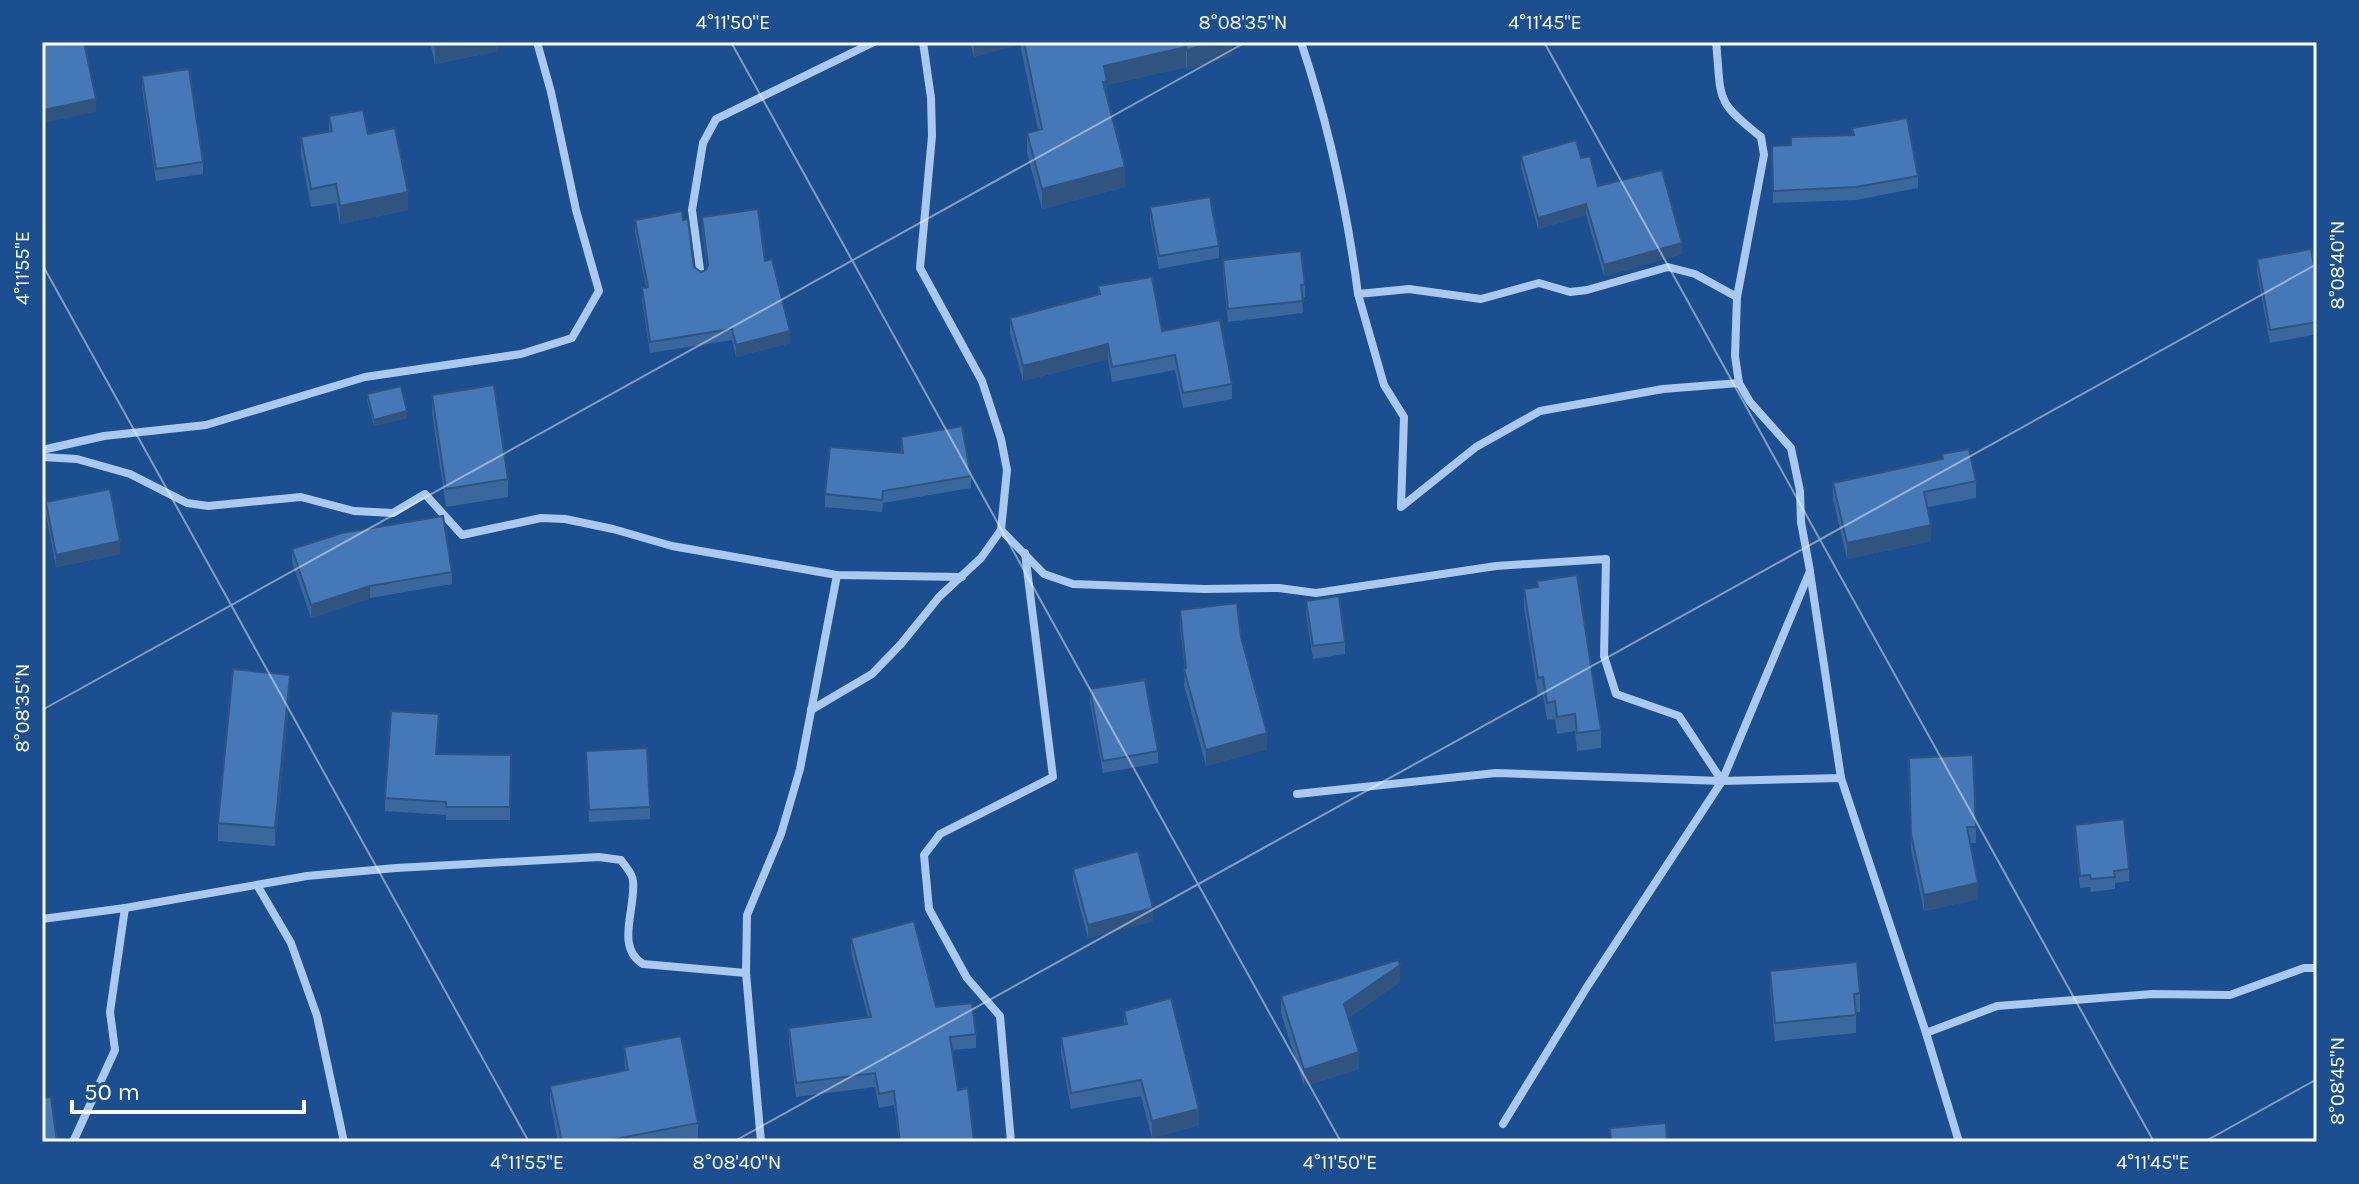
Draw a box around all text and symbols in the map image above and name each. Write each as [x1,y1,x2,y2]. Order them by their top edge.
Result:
text: 4°11'50"E [696,11,770,34]
text: 8°08'35"N [1199,11,1287,34]
text: 4°11'45"E [1508,11,1582,34]
text: 8°08'40"N [2326,221,2349,309]
text: 4°11'55"E [11,231,34,305]
text: 8°08'35"N [11,664,34,752]
text: 8°08'45"N [2326,1037,2349,1125]
scale bar [72,1064,304,1114]
text: 50 m [84,1078,140,1106]
text: 4°11'55"E [490,1151,564,1174]
text: 8°08'40"N [693,1151,781,1174]
text: 4°11'50"E [1303,1151,1377,1174]
text: 4°11'45"E [2116,1151,2190,1174]

